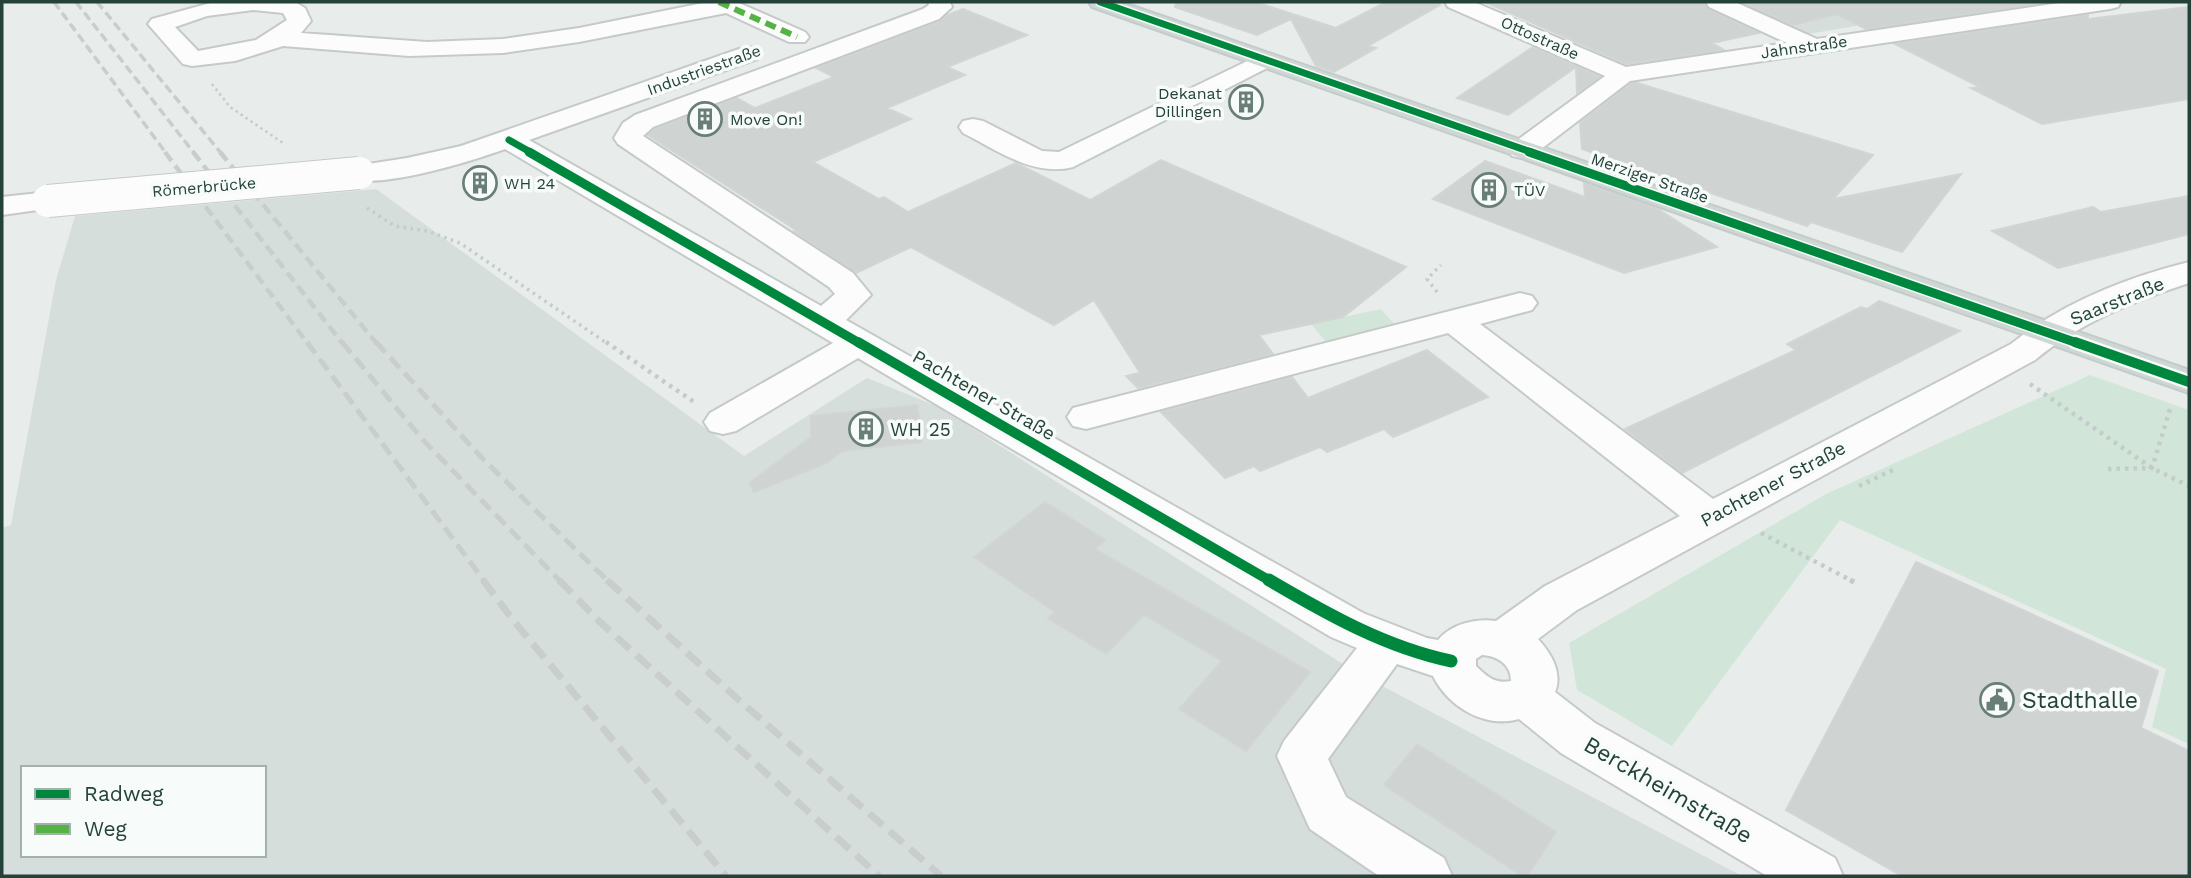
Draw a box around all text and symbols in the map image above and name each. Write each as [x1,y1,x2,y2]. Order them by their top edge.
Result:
street label: Ottostraße [1498,12,1582,64]
street label: Jahnstraße [1759,32,1849,62]
street label: Industriestraße [645,41,763,99]
building icon: Dekanat Dillingen [1227,83,1265,121]
place label: Dekanat Dillingen [1155,84,1222,121]
building icon: Move On! [686,100,724,138]
place label: Move On! [730,110,802,129]
street label: Merziger Straße [1589,149,1711,207]
building icon: WH 24 [461,164,499,202]
building icon: TÜV [1470,171,1508,209]
street label: Römerbrücke [151,173,257,201]
place label: WH 24 [504,174,555,193]
place label: TÜV [1514,181,1545,200]
street label: Saarstraße [2066,272,2168,330]
street label: Pachtener Straße [908,345,1060,445]
building icon: WH 25 [847,410,885,448]
place label: WH 25 [890,418,951,441]
street label: Pachtener Straße [1696,436,1850,532]
public building icon: Stadthalle [1978,681,2016,719]
place label: Stadthalle [2022,687,2138,714]
street label: Berckheimstraße [1579,731,1757,849]
legend [21,766,266,857]
text: Radweg [84,781,164,806]
text: Weg [84,816,128,841]

